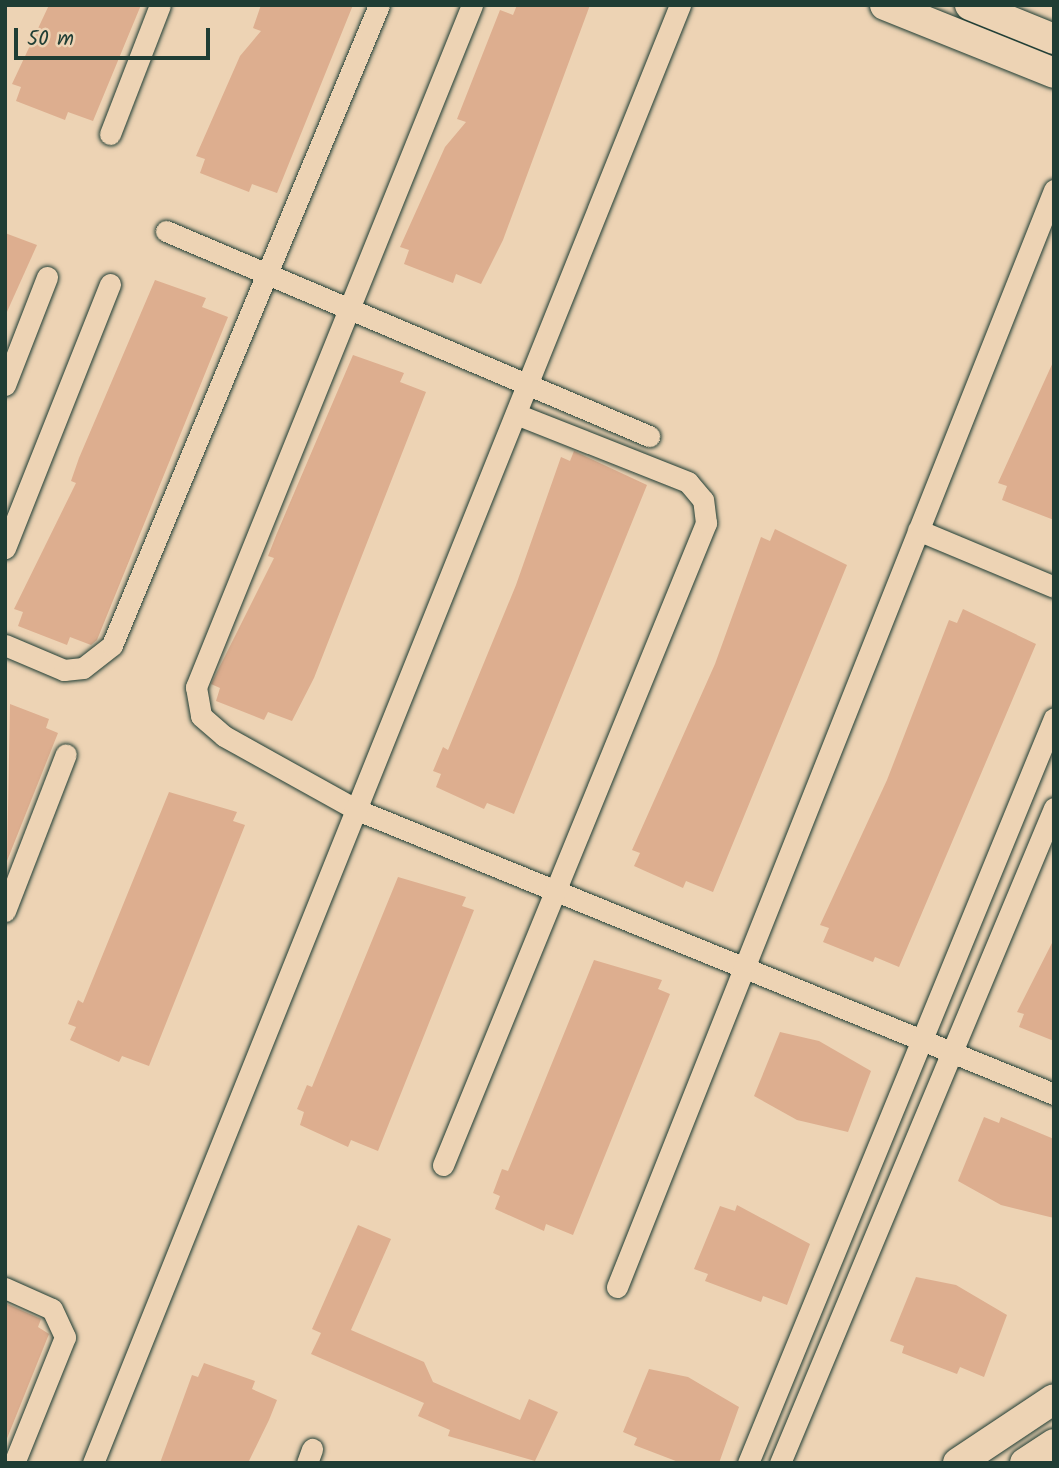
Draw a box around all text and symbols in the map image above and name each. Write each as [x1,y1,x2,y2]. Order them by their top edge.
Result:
scale bar [18,14,214,58]
text: 50 m [27,23,74,56]

